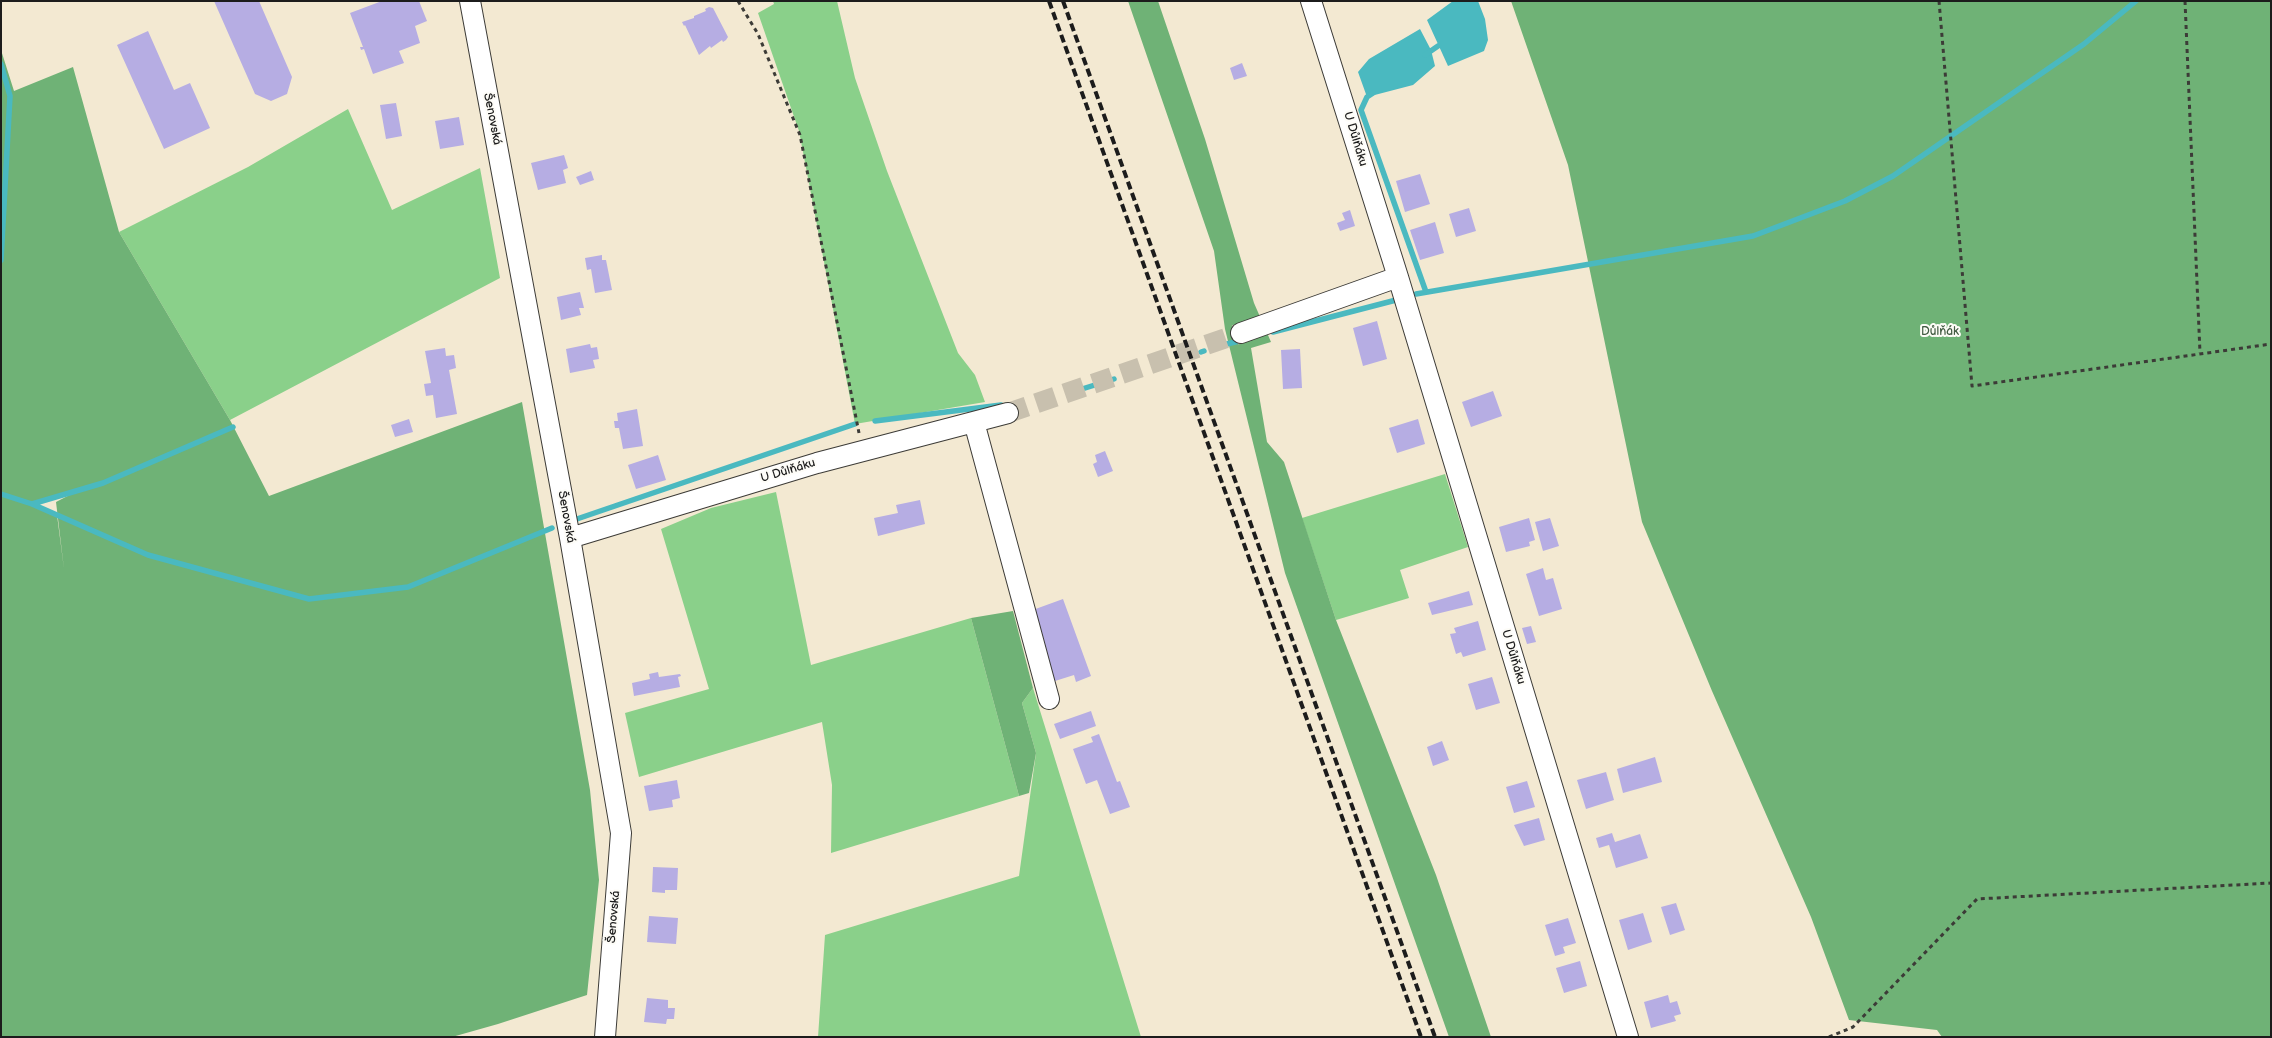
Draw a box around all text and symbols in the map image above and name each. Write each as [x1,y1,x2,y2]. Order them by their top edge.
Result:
street label: Šenovská [480,92,504,146]
street label: U Důlňáku [1340,110,1370,168]
park label: Důlňák [1921,325,1959,339]
street label: U Důlňáku [759,456,817,486]
street label: Šenovská [554,490,578,544]
street label: U Důlňáku [1498,628,1528,686]
street label: Šenovská [605,890,623,944]

